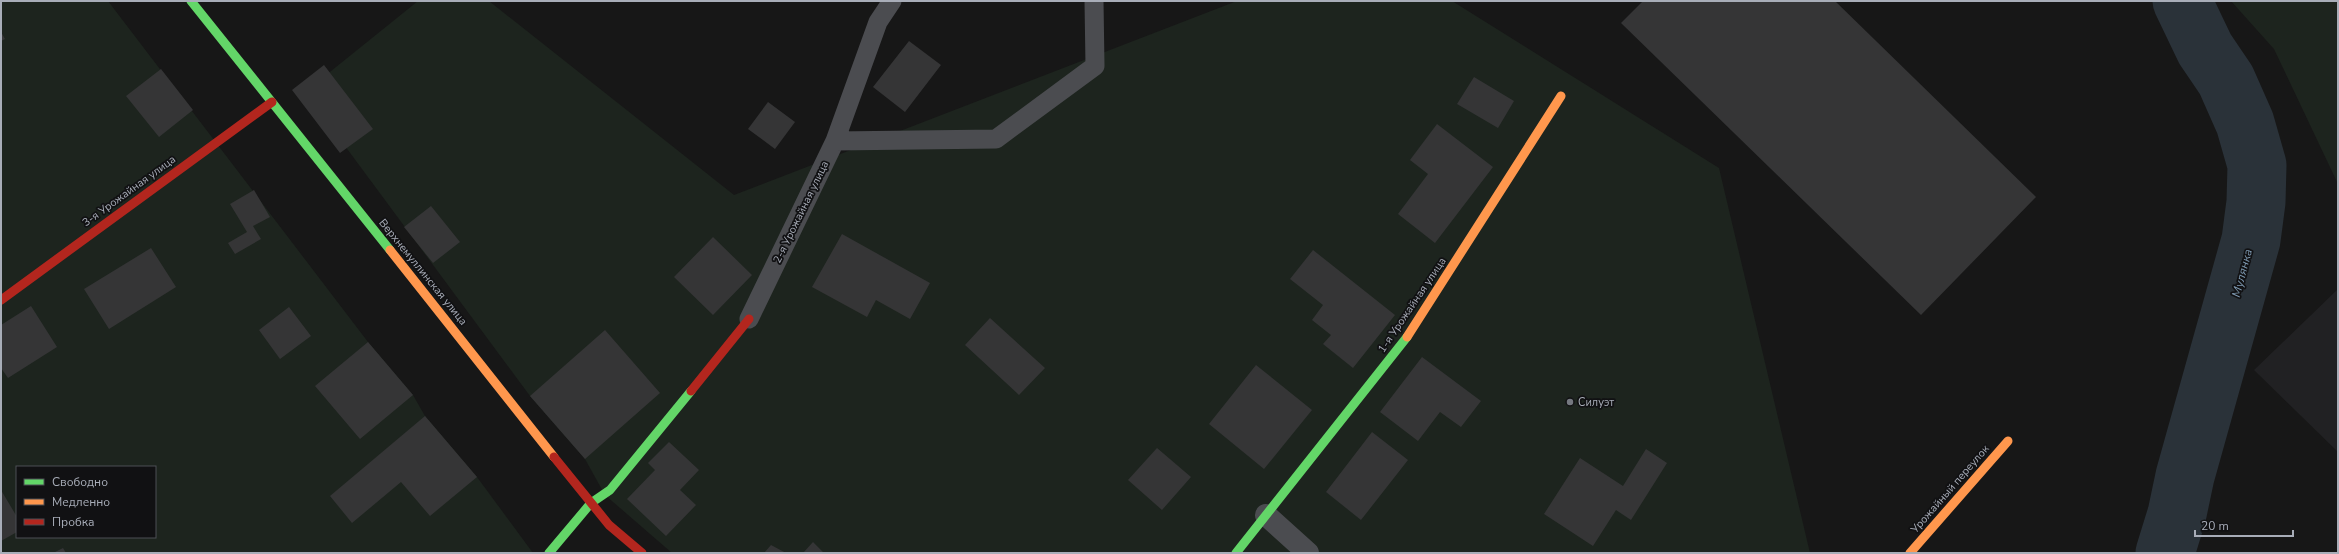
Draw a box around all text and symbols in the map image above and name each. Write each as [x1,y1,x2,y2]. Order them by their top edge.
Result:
street label: 3-я Урожайная улица [79,152,179,230]
street label: 2-я Урожайная улица [770,158,832,266]
street label: Верхнемуллинская улица [375,216,471,328]
water label: Мулянка [2228,247,2256,299]
street label: 1-я Урожайная улица [1374,254,1450,356]
place label: Силуэт [1578,395,1614,410]
marker: Силуэт [1565,397,1575,407]
street label: Урожайный переулок [1907,441,1993,537]
legend [16,466,156,538]
text: Свободно [52,474,108,490]
text: Медленно [52,494,110,510]
scale bar [2195,512,2293,538]
text: Пробка [52,514,95,530]
text: 20 m [2201,518,2229,534]

